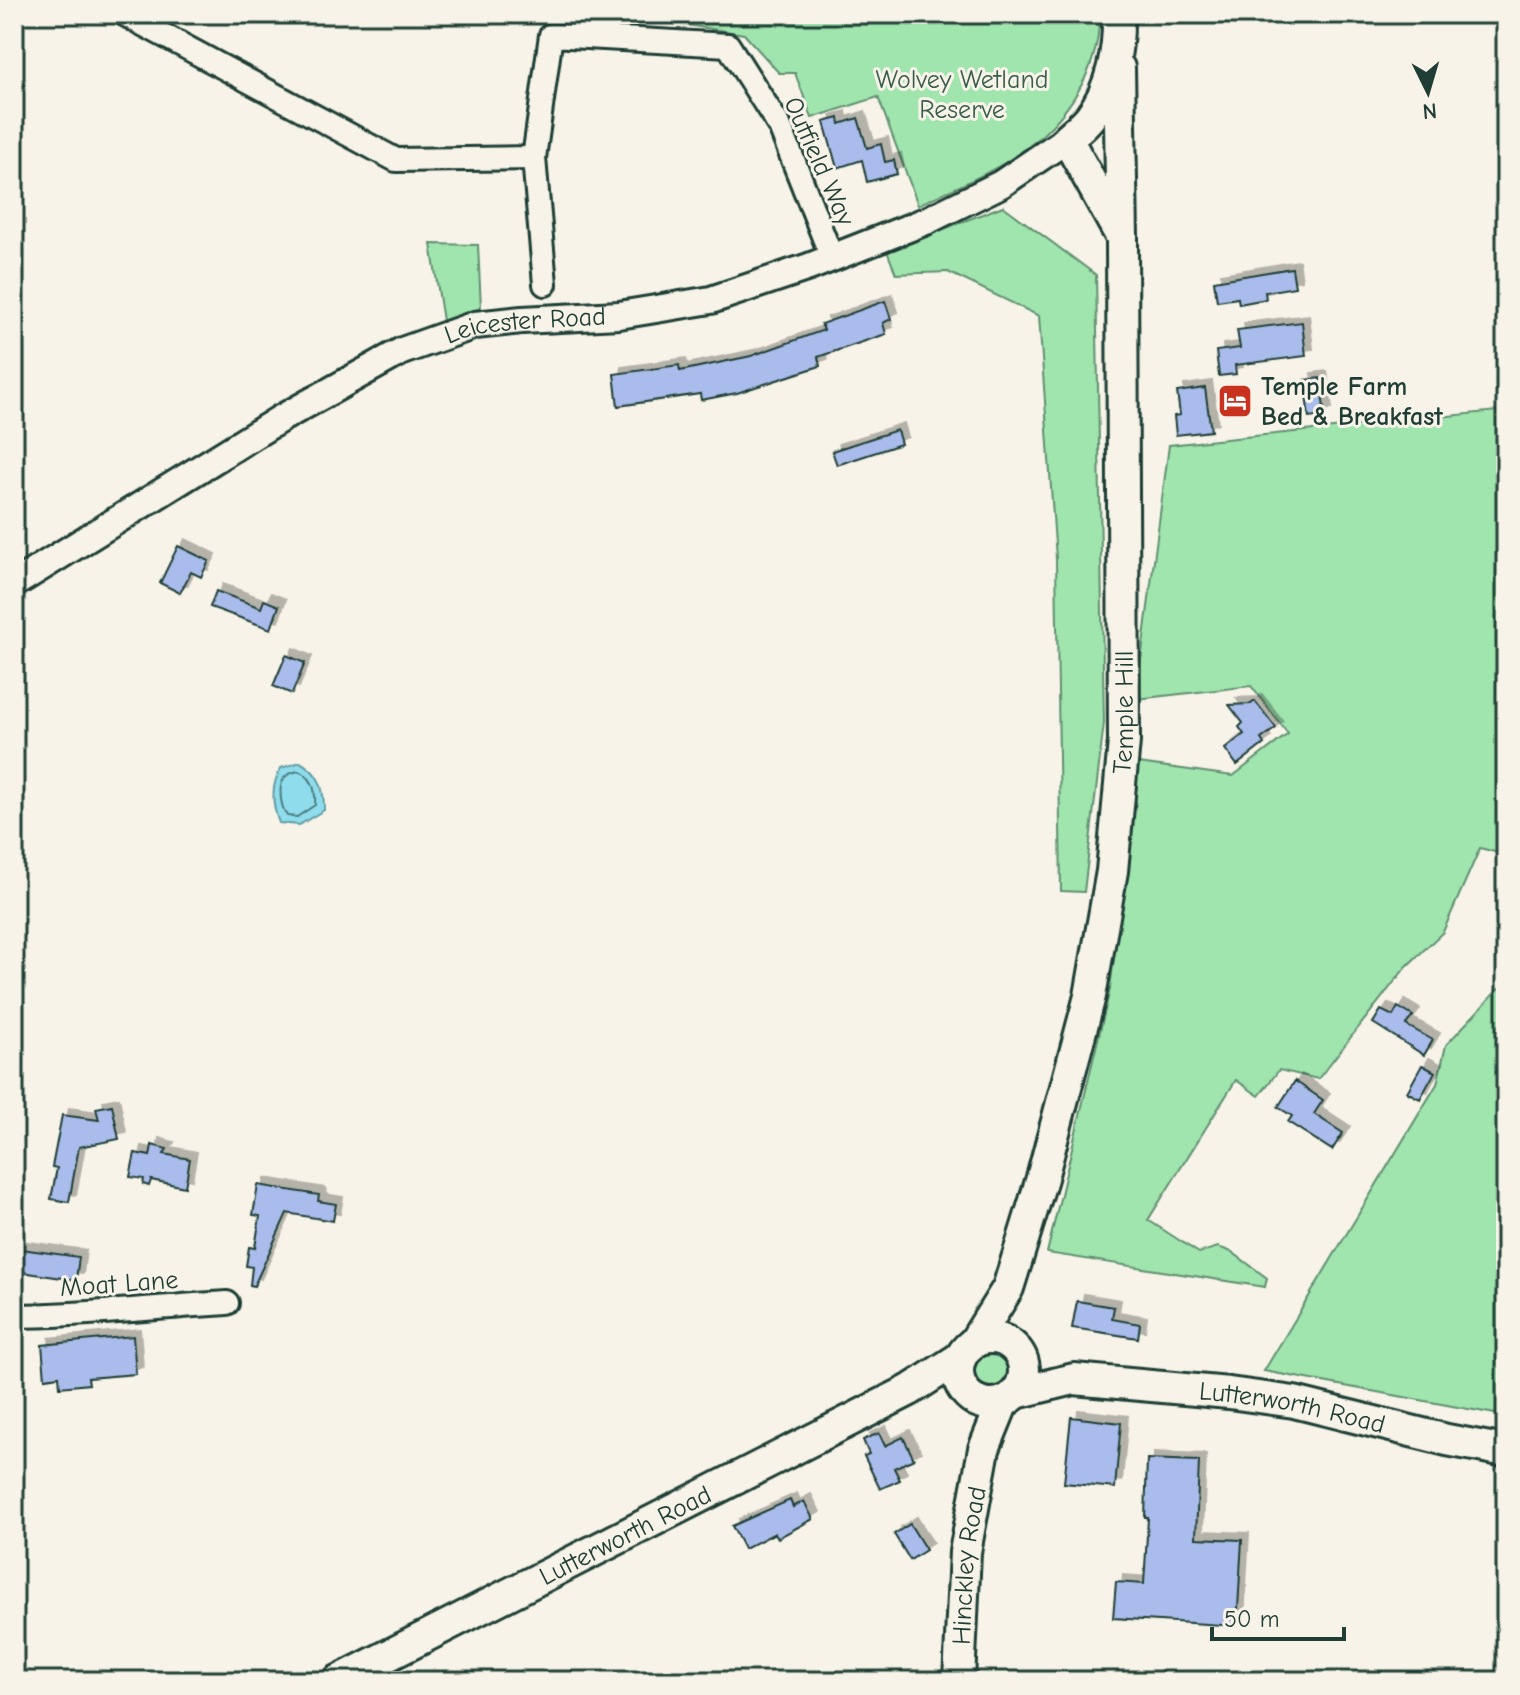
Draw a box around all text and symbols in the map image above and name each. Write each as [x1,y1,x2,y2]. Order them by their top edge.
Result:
north arrow [1388,52,1468,132]
park label: Wolvey Wetland Reserve [875,65,1049,125]
street label: Outfield Way [777,92,861,231]
text: N [1421,97,1438,125]
street label: Leicester Road [441,302,607,351]
place label: Temple Farm Bed & Breakfast [1261,372,1443,432]
hotel icon: Temple Farm Bed & Breakfast [1216,382,1254,420]
street label: Temple Hill [1107,651,1140,775]
street label: Moat Lane [59,1265,179,1303]
street label: Lutterworth Road [1198,1376,1388,1440]
street label: Lutterworth Road [534,1480,716,1592]
street label: Hinckley Road [947,1484,993,1646]
scale bar [1212,1591,1344,1641]
text: 50 m [1224,1605,1280,1633]

